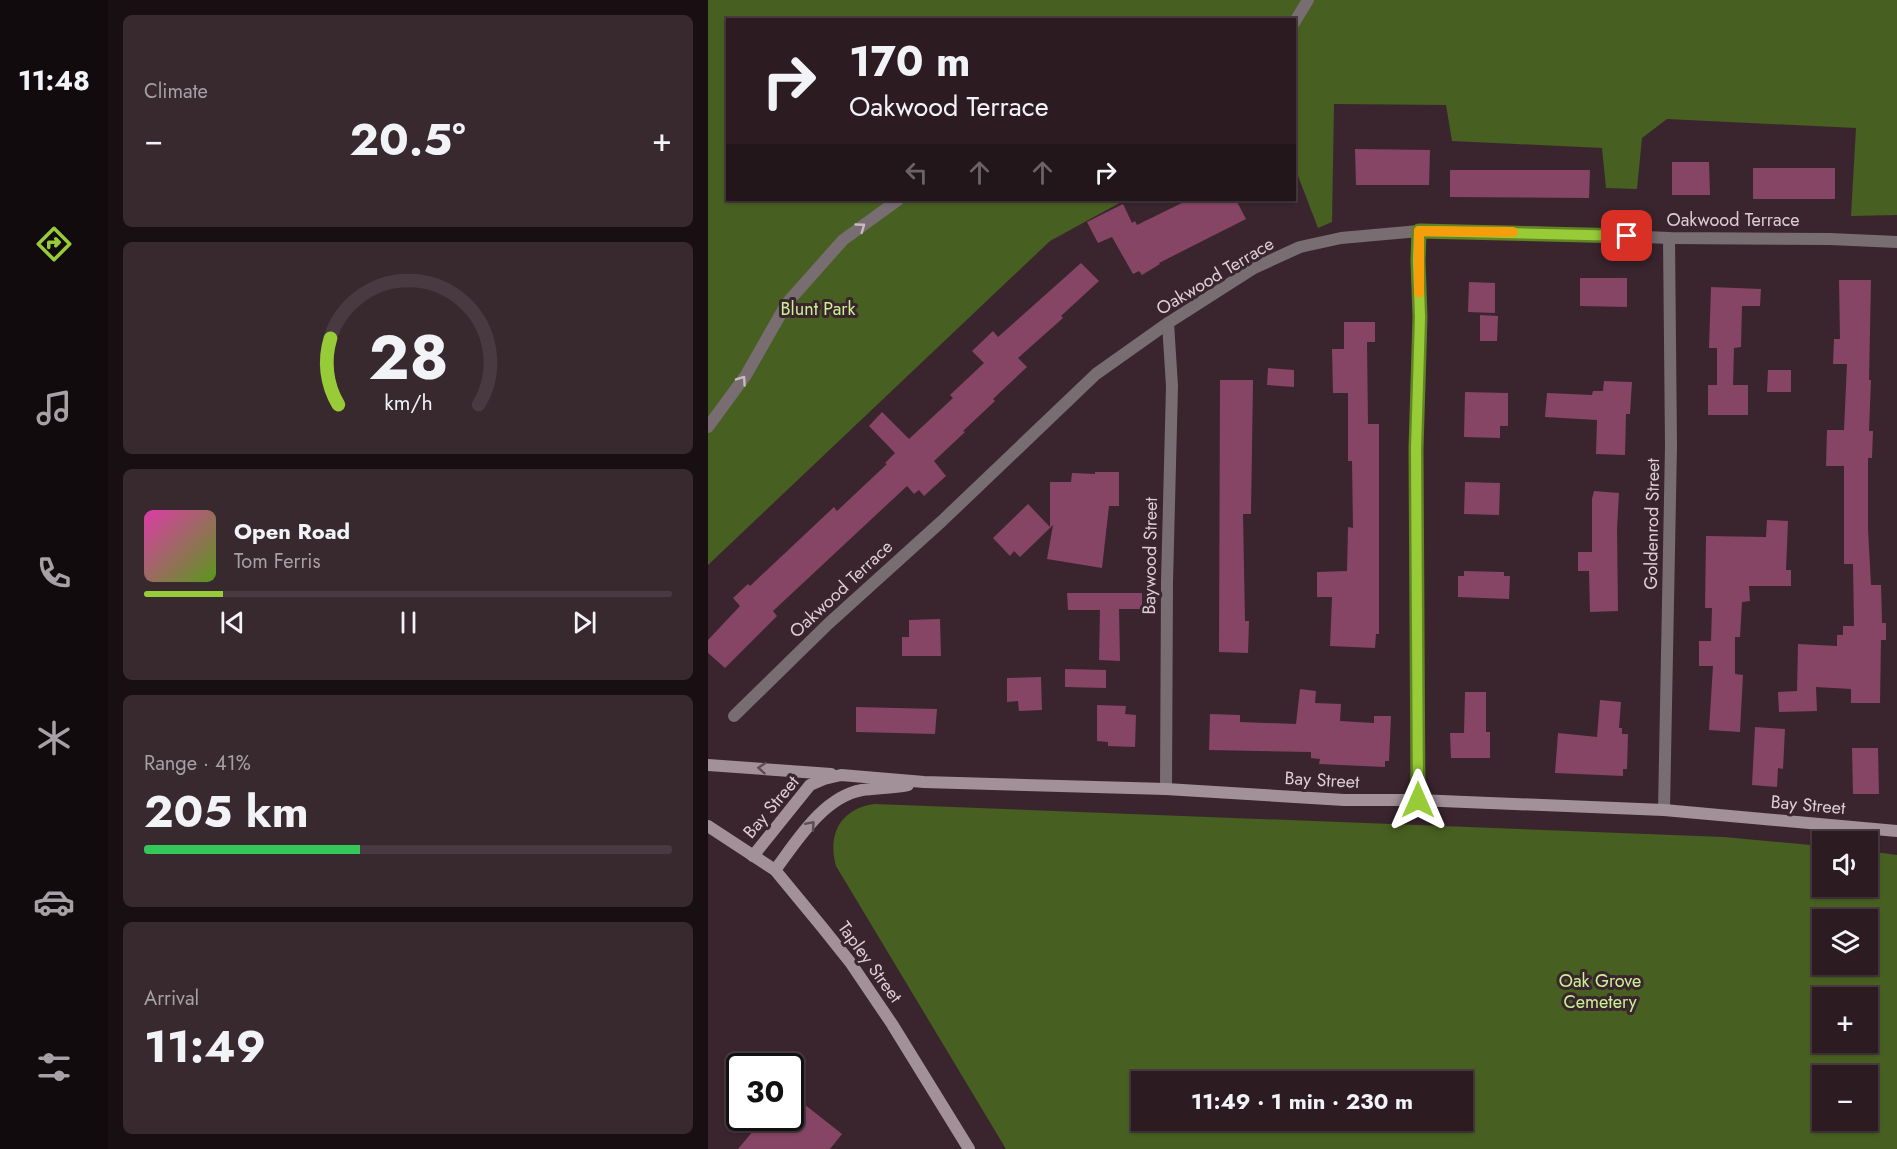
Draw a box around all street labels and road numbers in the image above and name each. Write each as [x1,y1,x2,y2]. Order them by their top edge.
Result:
street label: Oakwood Terrace [1666,207,1800,233]
street label: Oakwood Terrace [1151,231,1279,321]
street label: Goldenrod Street [1638,457,1666,590]
street label: Baywood Street [1136,496,1164,615]
street label: Oakwood Terrace [783,534,899,644]
street label: Bay Street [1284,765,1361,795]
street label: Bay Street [737,769,805,844]
street label: Bay Street [1770,789,1847,821]
street label: Tapley Street [832,916,909,1009]

